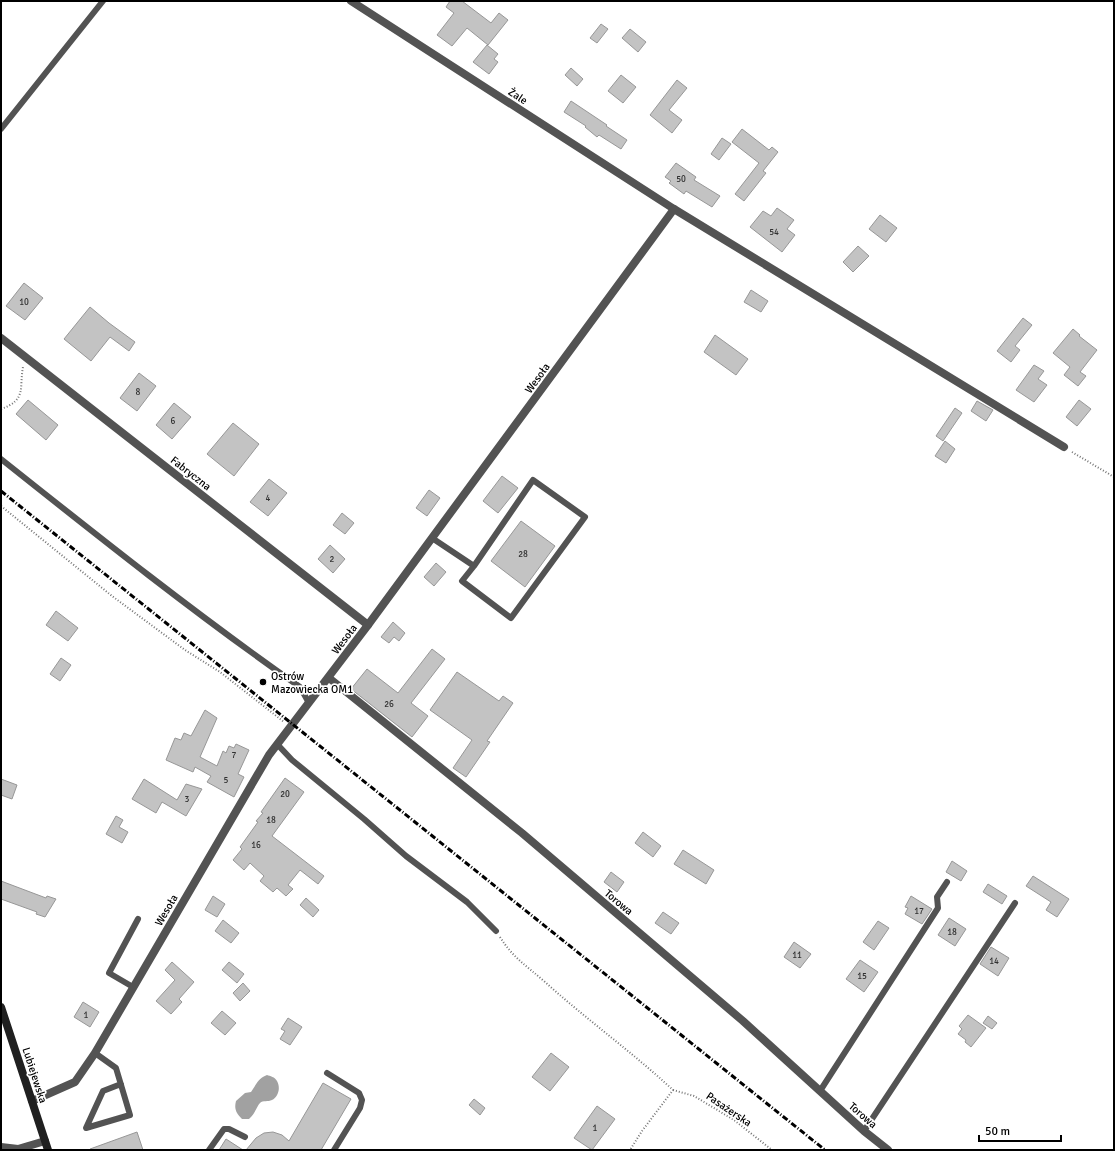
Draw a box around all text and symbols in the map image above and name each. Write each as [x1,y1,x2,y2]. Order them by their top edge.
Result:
street label: Żale [506,85,530,107]
house number: 50 [676,174,686,185]
house number: 54 [769,227,779,238]
house number: 10 [19,297,29,308]
street label: Wesoła [522,360,553,396]
house number: 8 [136,387,141,398]
house number: 6 [171,416,176,427]
street label: Fabryczna [168,454,214,493]
house number: 4 [266,493,271,504]
house number: 28 [518,549,528,560]
house number: 2 [330,554,335,565]
street label: Wesoła [329,621,360,657]
place label: Ostrów Mazowiecka OM1 [271,670,353,696]
marker: Ostrów Mazowiecka OM1 [258,677,268,687]
house number: 26 [384,699,394,710]
house number: 7 [232,750,237,761]
house number: 5 [224,775,229,786]
house number: 20 [280,789,290,800]
house number: 3 [185,794,190,805]
house number: 18 [266,815,276,826]
house number: 16 [251,840,261,851]
street label: Torowa [602,887,636,918]
street label: Wesoła [152,892,181,928]
house number: 17 [914,906,924,917]
house number: 18 [947,927,957,938]
house number: 11 [792,950,802,961]
house number: 14 [989,956,999,967]
house number: 15 [857,971,867,982]
house number: 1 [84,1010,89,1021]
street label: Lubiejewska [19,1046,50,1105]
street label: Pasażerska [703,1089,754,1130]
street label: Torowa [846,1100,880,1131]
scale bar [979,1117,1061,1143]
house number: 1 [593,1123,598,1134]
text: 50 m [985,1124,1010,1139]

